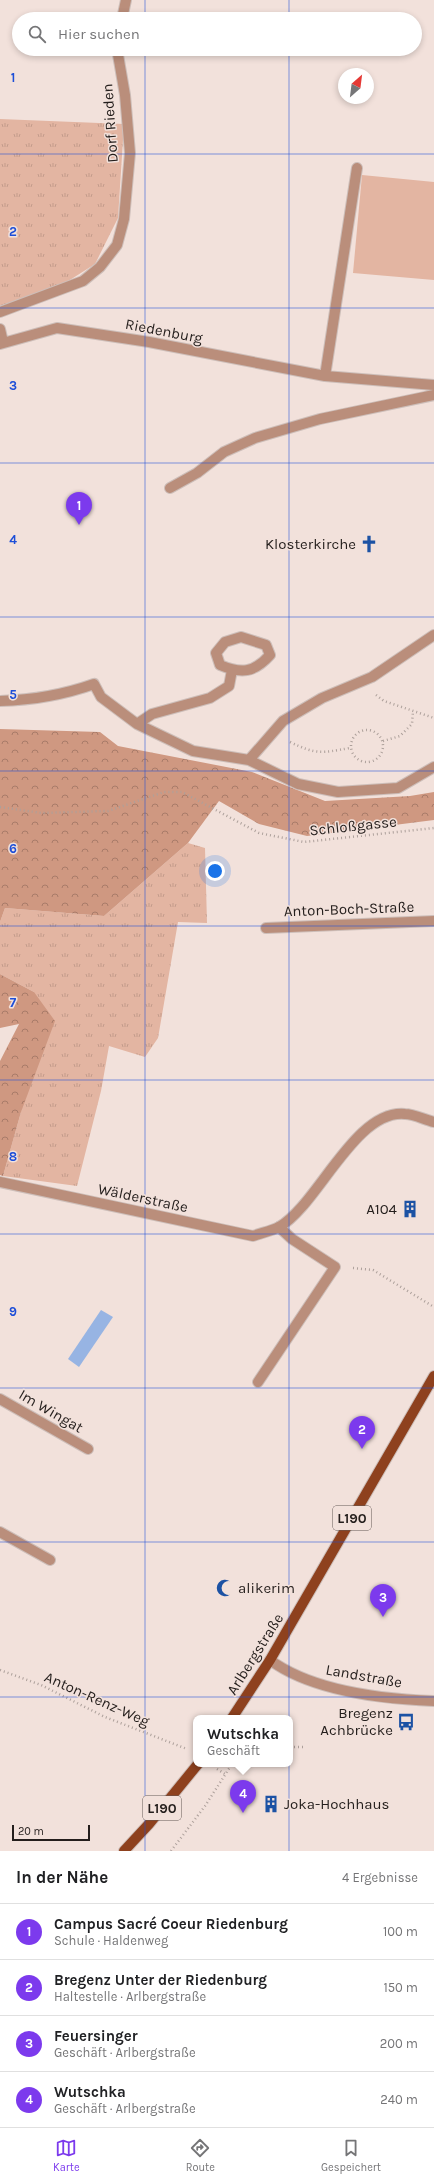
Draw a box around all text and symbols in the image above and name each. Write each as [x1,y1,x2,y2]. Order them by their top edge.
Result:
search box [12,12,422,56]
icon: search [26,23,48,45]
text: Hier suchen [58,25,140,43]
north arrow [338,68,374,104]
text: 1 [11,70,15,85]
street label: Dorf Rieden [98,83,122,163]
text: 2 [9,224,17,239]
street label: Riedenburg [124,315,205,347]
text: 3 [9,378,17,393]
pin: 1 [66,492,92,525]
text: 4 [9,532,17,547]
church icon: Klosterkirche [359,534,379,554]
place label: Klosterkirche [265,535,356,553]
text: 5 [9,687,17,702]
street label: Schloßgasse [308,812,398,840]
text: 6 [9,841,17,856]
your location [205,861,225,881]
street label: Anton-Boch-Straße [283,898,415,920]
text: 7 [10,995,17,1010]
text: 8 [9,1149,17,1164]
street label: Wälderstraße [96,1180,190,1216]
building icon: A104 [400,1199,420,1219]
place label: A104 [366,1200,398,1218]
text: 9 [9,1304,17,1319]
street label: Im Wingat [16,1385,87,1437]
pin: 2 [349,1416,375,1449]
road number: L190 [333,1506,371,1530]
mosque icon: alikerim [215,1578,235,1598]
place label: alikerim [238,1579,295,1597]
pin: 3 [370,1584,396,1617]
street label: Arlbergstraße [223,1610,287,1698]
street label: Landstraße [324,1660,404,1692]
street label: Anton-Renz-Weg [42,1668,153,1730]
place label: Bregenz Achbrücke [320,1704,393,1739]
bus stop icon: Bregenz Achbrücke [396,1712,416,1732]
popup [193,1715,293,1767]
text: Wutschka [207,1725,279,1743]
text: Geschäft [207,1743,260,1758]
pin: 4 [230,1780,256,1813]
building icon: Joka-Hochhaus [261,1794,281,1814]
place label: Joka-Hochhaus [284,1795,389,1813]
road number: L190 [143,1796,181,1820]
scale bar [12,1823,90,1842]
text: 20 m [18,1825,44,1838]
text: In der Nähe [16,1867,108,1887]
text: 4 Ergebnisse [342,1870,418,1885]
text: Campus Sacré Coeur Riedenburg [54,1915,288,1933]
text: 1 [27,1924,31,1939]
text: 100 m [383,1924,418,1939]
text: Schule · Haldenweg [54,1933,168,1948]
text: Bregenz Unter der Riedenburg [54,1971,267,1989]
text: 2 [25,1980,33,1995]
text: 150 m [383,1980,418,1995]
text: Haltestelle · Arlbergstraße [54,1989,206,2004]
text: Feuersinger [54,2027,138,2045]
text: 3 [25,2036,33,2051]
text: 200 m [380,2036,418,2051]
text: Geschäft · Arlbergstraße [54,2045,196,2060]
text: Wutschka [54,2083,126,2101]
text: 4 [25,2092,33,2107]
text: 240 m [380,2092,418,2107]
text: Geschäft · Arlbergstraße [54,2101,196,2116]
tab: Karte [53,2137,80,2174]
tab: Route [186,2137,215,2174]
tab: Gespeichert [321,2137,381,2174]

